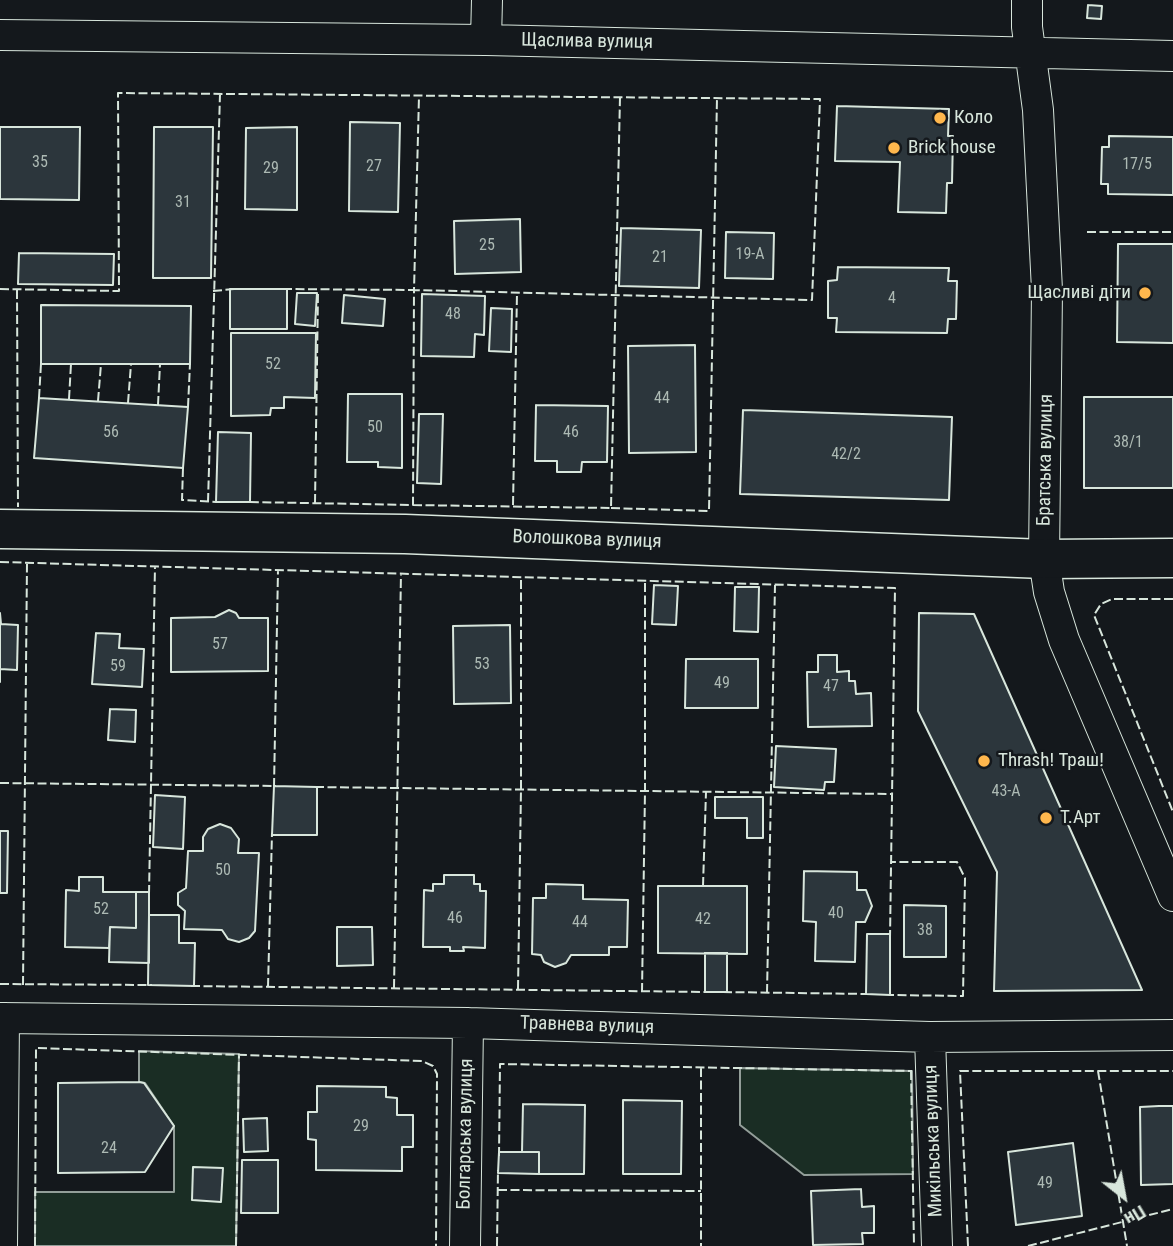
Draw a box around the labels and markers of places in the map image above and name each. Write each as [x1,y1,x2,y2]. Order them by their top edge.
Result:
place label: Коло [954,107,993,129]
marker: Коло [932,110,948,126]
place label: Brick house [908,137,996,159]
marker: Brick house [886,140,902,156]
place label: Щасливі діти [1027,282,1131,304]
marker: Щасливі діти [1137,285,1153,301]
place label: Thrash! Траш! [998,750,1104,772]
marker: Thrash! Траш! [976,753,992,769]
place label: Т.Арт [1060,807,1101,829]
marker: Т.Арт [1038,810,1054,826]

